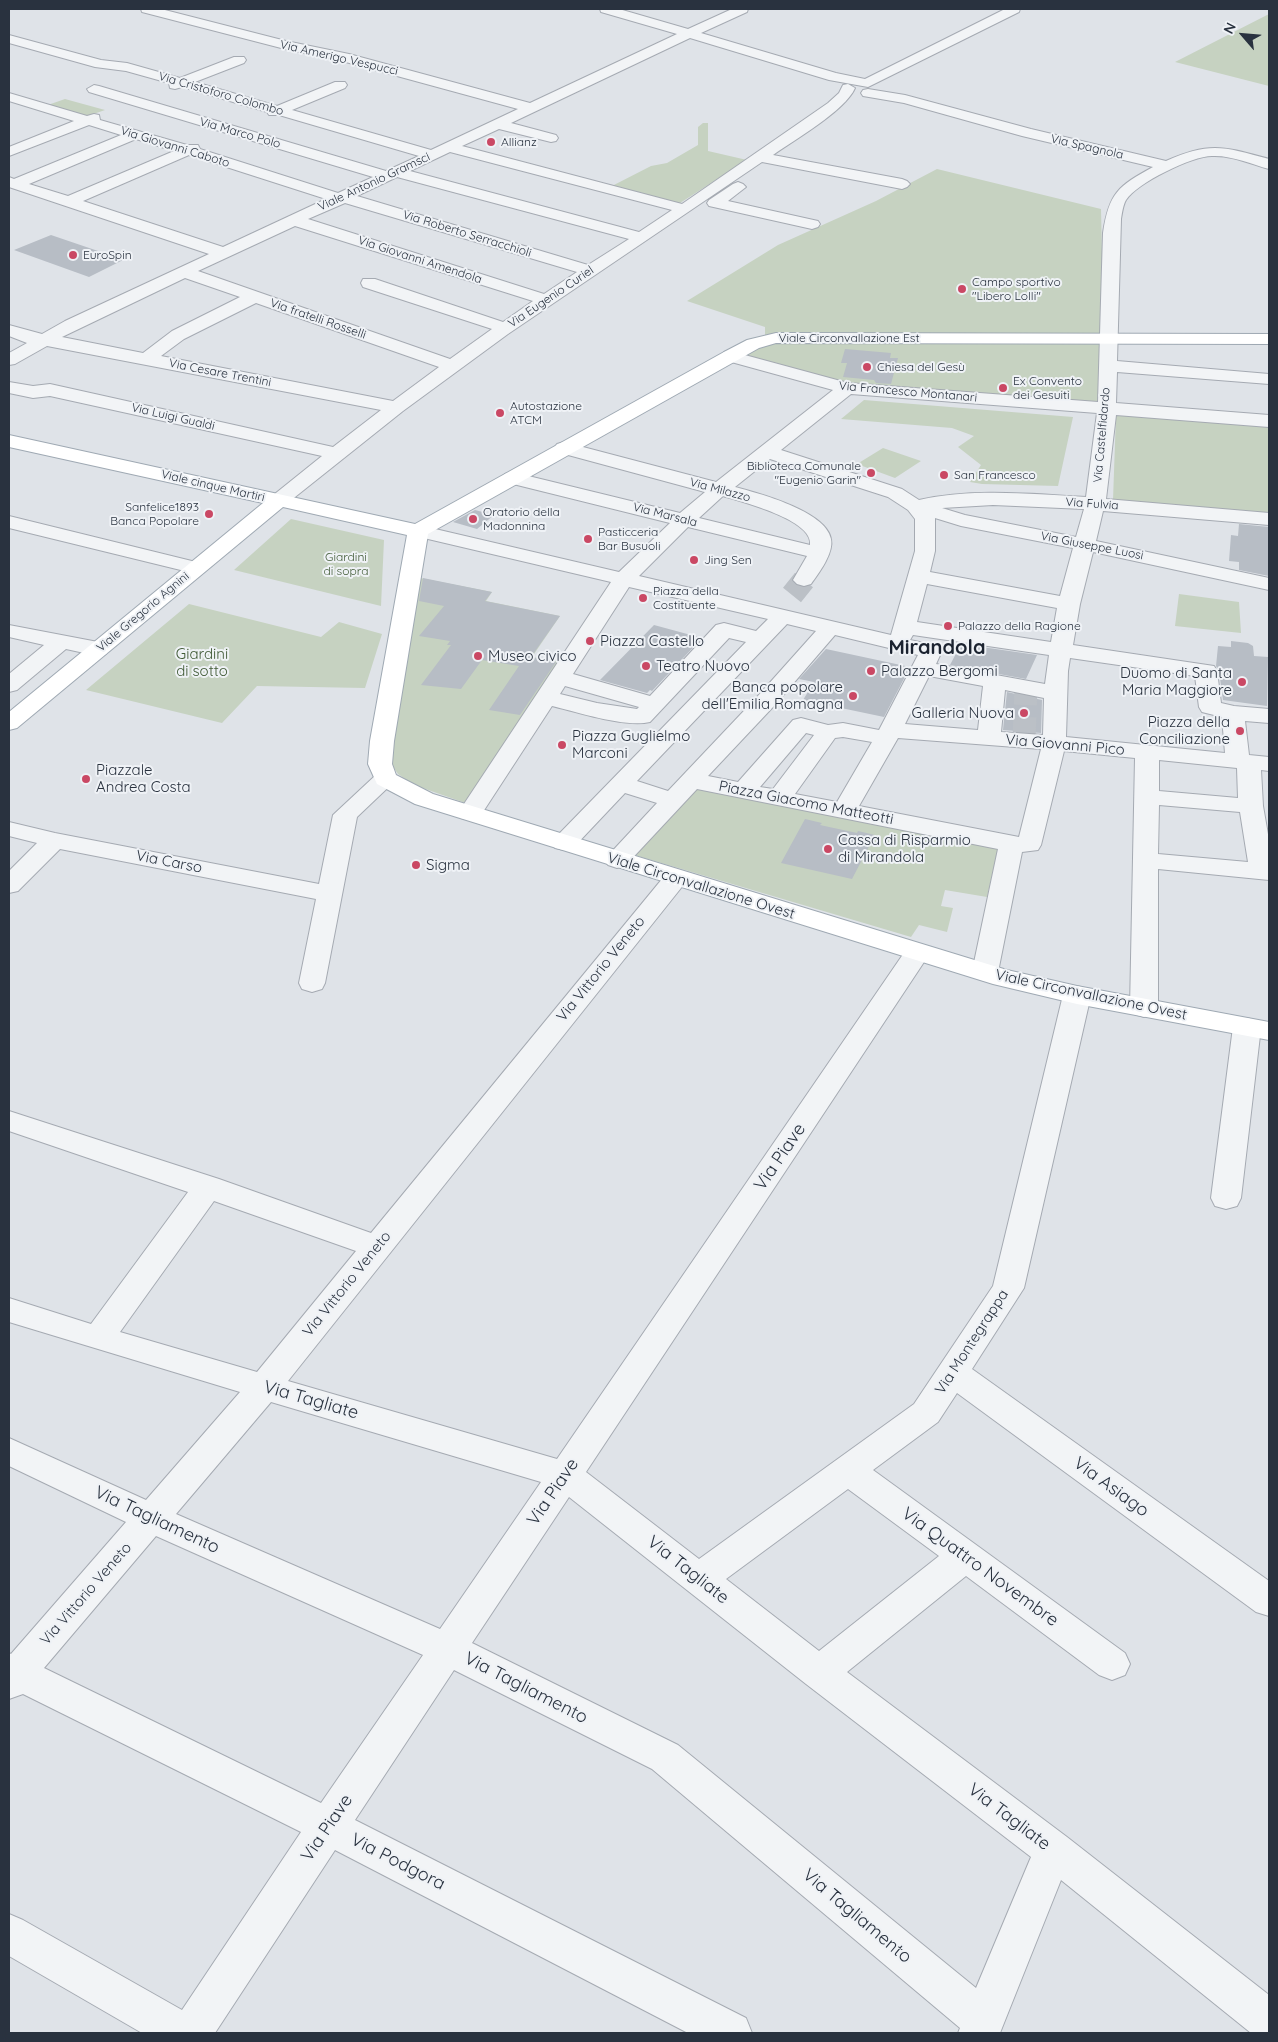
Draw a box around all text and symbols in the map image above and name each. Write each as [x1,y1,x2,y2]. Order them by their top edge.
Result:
north arrow [1218,10,1268,60]
text: N [1219,20,1240,37]
street label: Via Amerigo Vespucci [279,37,399,79]
street label: Via Cristoforo Colombo [157,69,285,119]
street label: Via Marco Polo [198,115,282,151]
street label: Via Giovanni Caboto [119,124,231,170]
street label: Via Spagnola [1049,132,1125,162]
place label: Allianz [501,135,537,149]
marker: Allianz [485,136,497,148]
street label: Viale Antonio Gramsci [316,150,432,214]
street label: Via Roberto Serracchioli [401,208,533,260]
street label: Via Giovanni Amendola [356,233,484,287]
place label: EuroSpin [83,248,132,262]
marker: EuroSpin [67,249,79,261]
street label: Via Eugenio Curiel [506,263,596,331]
place label: Campo sportivo "Libero Lolli" [972,275,1061,303]
marker: Campo sportivo "Libero Lolli" [956,283,968,295]
street label: Via fratelli Rosselli [268,296,368,342]
street label: Viale Circonvallazione Est [778,331,920,345]
street label: Via Cesare Trentini [168,356,272,390]
place label: Chiesa del Gesù [877,360,965,374]
marker: Chiesa del Gesù [861,361,873,373]
place label: Ex Convento dei Gesuiti [1013,374,1082,402]
street label: Via Francesco Montanari [838,379,978,405]
marker: Ex Convento dei Gesuiti [997,382,1009,394]
street label: Via Castelfidardo [1091,387,1113,483]
place label: Autostazione ATCM [510,399,582,427]
street label: Via Luigi Gualdi [130,400,216,434]
marker: Autostazione ATCM [494,407,506,419]
place label: Biblioteca Comunale "Eugenio Garin" [747,459,861,487]
street label: Viale cinque Martiri [160,467,266,505]
marker: Biblioteca Comunale "Eugenio Garin" [865,467,877,479]
place label: San Francesco [954,468,1036,482]
marker: San Francesco [938,469,950,481]
street label: Via Milazzo [688,475,752,505]
street label: Via Fulvia [1065,495,1119,513]
place label: Sanfelice1893 Banca Popolare [110,500,199,528]
street label: Via Marsala [631,500,699,530]
place label: Oratorio della Madonnina [483,505,560,533]
marker: Sanfelice1893 Banca Popolare [203,508,215,520]
marker: Oratorio della Madonnina [467,513,479,525]
place label: Pasticceria Bar Busuoli [598,525,661,553]
street label: Via Giuseppe Luosi [1039,529,1145,563]
marker: Pasticceria Bar Busuoli [582,533,594,545]
park label: Giardini di sopra [323,550,369,578]
place label: Jing Sen [704,553,752,567]
marker: Jing Sen [688,554,700,566]
street label: Viale Gregorio Agnini [94,569,192,655]
place label: Piazza della Costituente [653,584,719,612]
marker: Piazza della Costituente [637,592,649,604]
place label: Palazzo della Ragione [958,619,1081,633]
marker: Palazzo della Ragione [942,620,954,632]
place label: Piazza Castello [600,632,704,650]
marker: Piazza Castello [584,635,596,647]
district label: Mirandola [888,636,986,660]
park label: Giardini di sotto [176,645,228,680]
place label: Museo civico [488,647,577,665]
marker: Museo civico [472,650,484,662]
place label: Teatro Nuovo [656,657,750,675]
marker: Teatro Nuovo [640,660,652,672]
place label: Palazzo Bergomi [881,662,998,680]
place label: Duomo di Santa Maria Maggiore [1120,664,1232,699]
marker: Palazzo Bergomi [865,665,877,677]
marker: Duomo di Santa Maria Maggiore [1236,676,1248,688]
place label: Banca popolare dell'Emilia Romagna [701,678,843,713]
marker: Banca popolare dell'Emilia Romagna [847,690,859,702]
place label: Galleria Nuova [911,704,1014,722]
marker: Galleria Nuova [1018,707,1030,719]
place label: Piazza della Conciliazione [1139,713,1230,748]
marker: Piazza della Conciliazione [1234,725,1246,737]
place label: Piazza Guglielmo Marconi [572,727,690,762]
street label: Via Giovanni Pico [1005,731,1125,759]
marker: Piazza Guglielmo Marconi [556,739,568,751]
place label: Piazzale Andrea Costa [96,761,191,796]
marker: Piazzale Andrea Costa [80,773,92,785]
street label: Piazza Giacomo Matteotti [717,777,895,829]
place label: Cassa di Risparmio di Mirandola [838,831,971,866]
marker: Cassa di Risparmio di Mirandola [822,843,834,855]
street label: Via Carso [134,847,204,877]
street label: Viale Circonvallazione Ovest [605,849,797,923]
place label: Sigma [426,856,470,874]
marker: Sigma [410,859,422,871]
street label: Via Vittorio Veneto [553,913,649,1025]
street label: Viale Circonvallazione Ovest [993,966,1189,1024]
street label: Via Piave [750,1119,810,1195]
street label: Via Vittorio Veneto [299,1228,395,1340]
street label: Via Montegrappa [931,1286,1013,1398]
street label: Via Tagliate [261,1376,361,1424]
street label: Via Asiago [1069,1452,1153,1522]
street label: Via Piave [523,1454,583,1530]
street label: Via Tagliamento [91,1482,223,1558]
street label: Via Quattro Novembre [897,1503,1063,1631]
street label: Via Tagliate [643,1531,733,1609]
street label: Via Vittorio Veneto [37,1539,135,1649]
street label: Via Tagliamento [461,1648,591,1728]
street label: Via Tagliate [963,1779,1055,1855]
street label: Via Piave [297,1790,357,1866]
street label: Via Podgora [347,1829,449,1895]
street label: Via Tagliamento [798,1864,916,1968]

